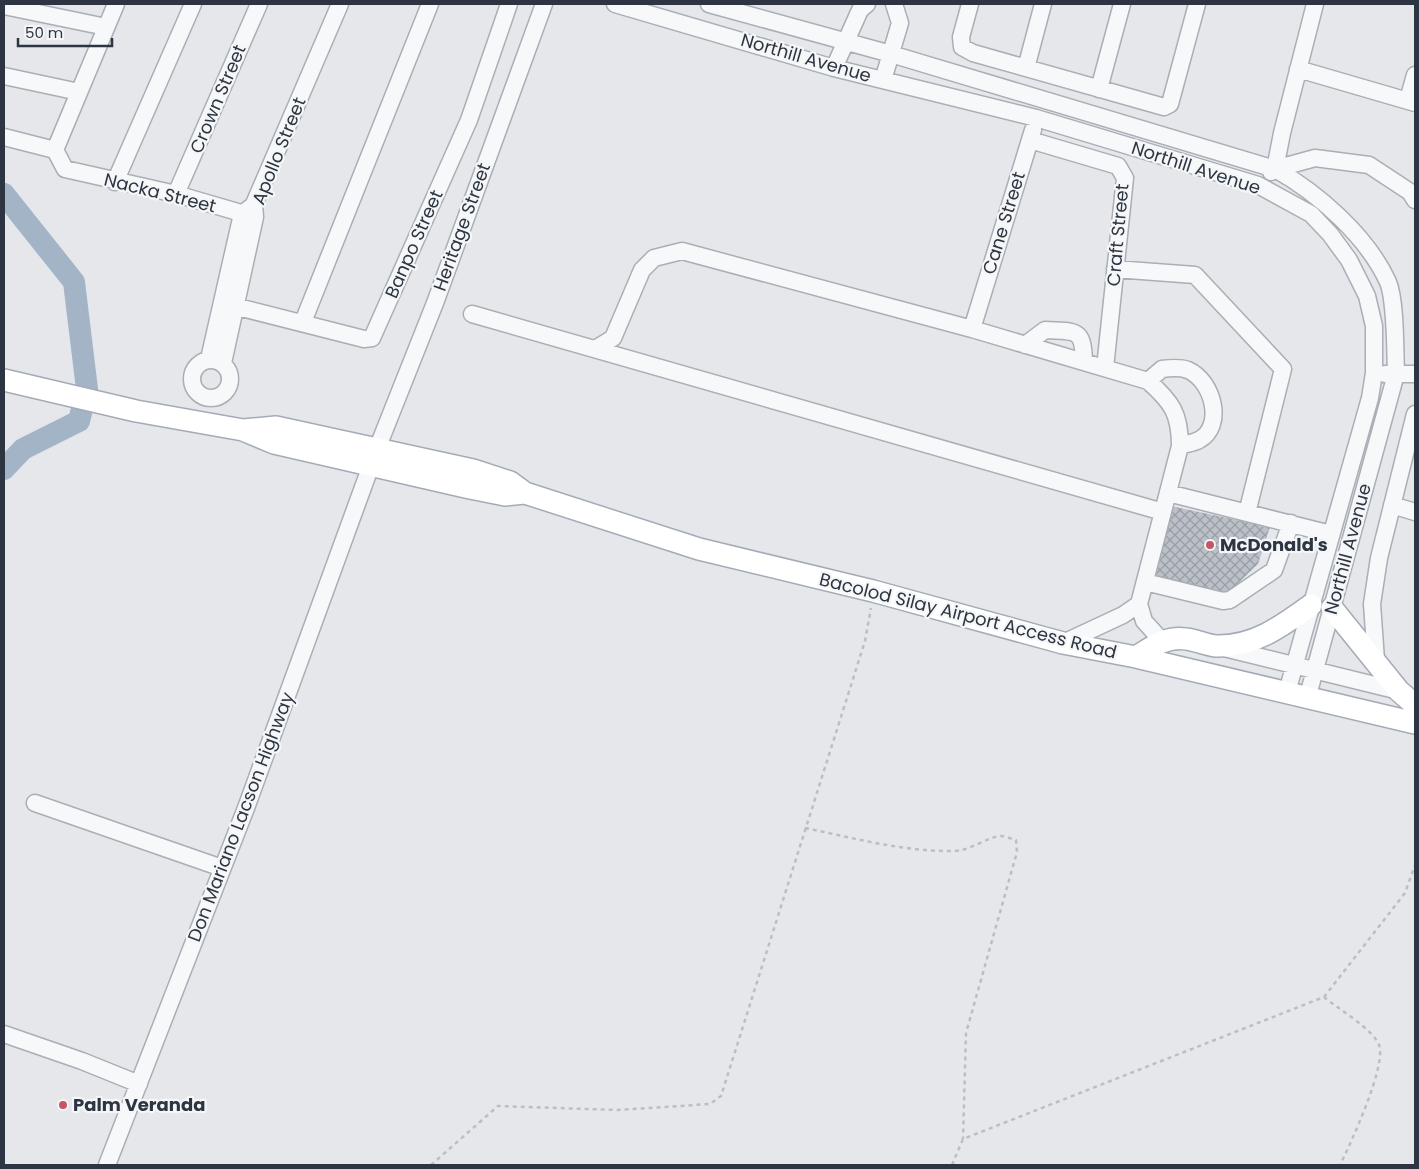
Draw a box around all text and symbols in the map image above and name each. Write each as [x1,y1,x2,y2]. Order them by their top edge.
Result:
scale bar [18,15,111,47]
text: 50 m [25,22,63,43]
street label: Northill Avenue [738,27,874,88]
street label: Crown Street [183,41,252,157]
street label: Apollo Street [246,93,311,208]
street label: Northill Avenue [1128,135,1264,200]
street label: Heritage Street [427,159,496,294]
street label: Nacka Street [101,167,219,219]
street label: Cane Street [976,168,1031,277]
street label: Craft Street [1101,183,1134,287]
street label: Banpo Street [379,186,449,302]
street label: Northill Avenue [1318,481,1377,617]
place label: McDonald's [1220,532,1328,557]
marker: McDonald's [1204,539,1216,551]
street label: Bacolod Silay Airport Access Road [817,566,1119,665]
street label: Don Mariano Lacson Highway [181,689,300,945]
place label: Palm Veranda [73,1092,205,1117]
marker: Palm Veranda [57,1099,69,1111]

